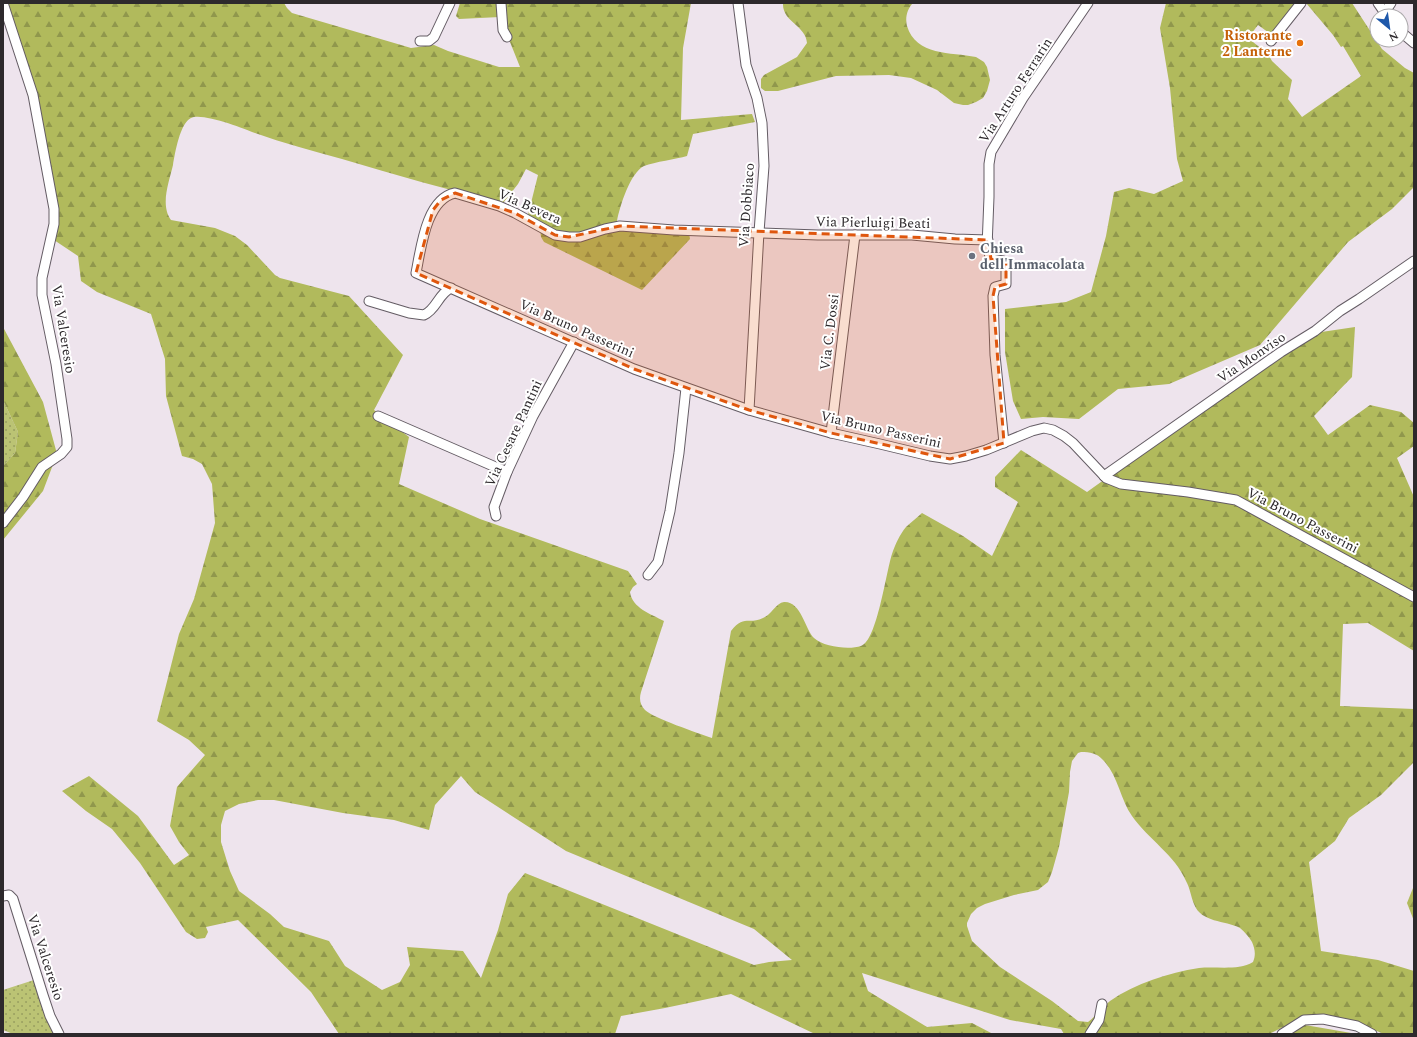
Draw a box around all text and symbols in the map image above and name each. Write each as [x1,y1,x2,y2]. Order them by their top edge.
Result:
north arrow [1369,8,1409,48]
place label: Ristorante 2 Lanterne [1222,25,1292,62]
text: N [1386,27,1402,46]
street label: Via Arturo Ferrarin [973,34,1057,147]
marker: Ristorante 2 Lanterne [1295,38,1305,48]
street label: Via Dobbiaco [733,162,760,248]
street label: Via Bevera [495,183,565,230]
street label: Via Pierluigi Beati [815,211,931,234]
place label: Chiesa dell'Immacolata [980,238,1085,275]
marker: Chiesa dell'Immacolata [967,251,977,261]
street label: Via Valceresio [46,283,81,375]
street label: Via C. Dossi [814,293,845,372]
street label: Via Bruno Passerini [516,294,638,363]
street label: Via Monviso [1213,327,1290,388]
street label: Via Cesare Pantini [479,376,548,490]
street label: Via Bruno Passerini [818,405,943,454]
street label: Via Bruno Passerini [1243,482,1362,559]
street label: Via Valceresio [22,911,69,1003]

